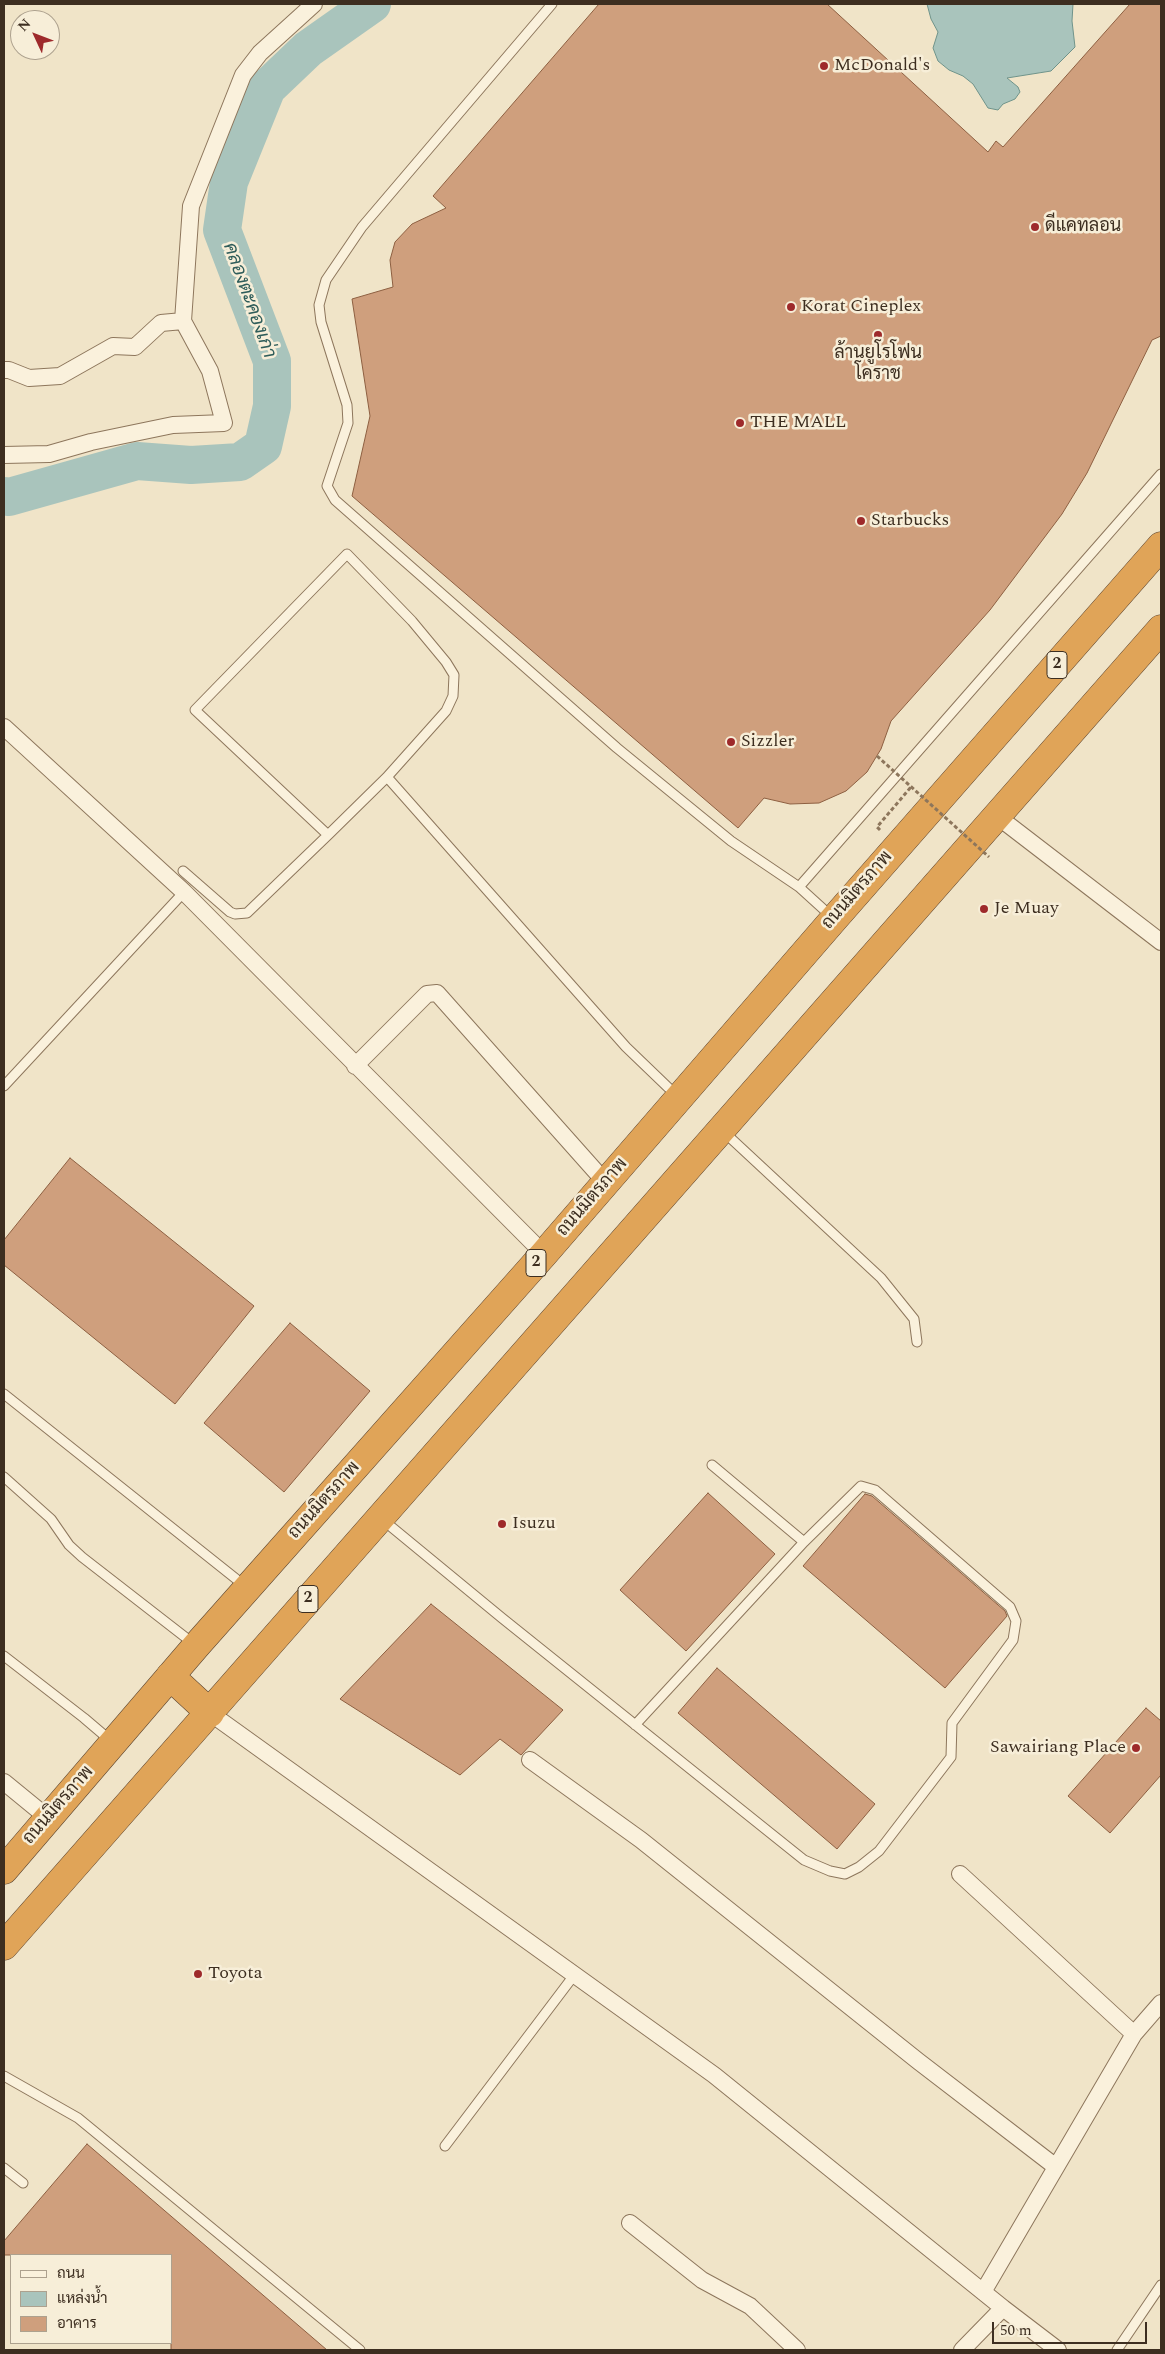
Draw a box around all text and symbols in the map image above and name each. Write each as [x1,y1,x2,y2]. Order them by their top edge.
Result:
north arrow [10,10,60,60]
text: N [13,14,36,36]
place label: McDonald's [834,55,930,77]
marker: McDonald's [818,60,830,72]
place label: ดีแคทลอน [1045,216,1121,238]
marker: ดีแคทลอน [1029,221,1041,233]
water label: คลองตะคองเก่า [217,240,279,362]
place label: Korat Cineplex [801,296,921,318]
marker: Korat Cineplex [785,301,797,313]
marker: ล้านยูโรโฟน โคราช [872,329,884,341]
place label: ล้านยูโรโฟน โคราช [834,343,922,386]
place label: THE MALL [750,412,846,434]
marker: THE MALL [734,417,746,429]
place label: Starbucks [871,510,949,532]
marker: Starbucks [855,515,867,527]
road number: 2 [1047,652,1067,678]
place label: Sizzler [741,731,795,753]
marker: Sizzler [725,736,737,748]
street label: ถนนมิตรภาพ [818,847,898,935]
place label: Je Muay [994,898,1059,920]
marker: Je Muay [978,903,990,915]
street label: ถนนมิตรภาพ [553,1154,633,1242]
road number: 2 [526,1250,546,1276]
street label: ถนนมิตรภาพ [285,1458,365,1544]
place label: Isuzu [512,1513,556,1535]
marker: Isuzu [496,1518,508,1530]
road number: 2 [298,1586,318,1612]
place label: Sawairiang Place [990,1737,1126,1759]
marker: Sawairiang Place [1130,1742,1142,1754]
street label: ถนนมิตรภาพ [19,1762,99,1850]
place label: Toyota [208,1963,262,1985]
marker: Toyota [192,1968,204,1980]
legend [10,2254,172,2344]
text: ถนน [57,2262,85,2285]
text: แหล่งน้ำ [57,2287,108,2310]
text: อาคาร [57,2312,97,2335]
scale bar [995,2312,1150,2344]
text: 50 m [1000,2319,1032,2342]

